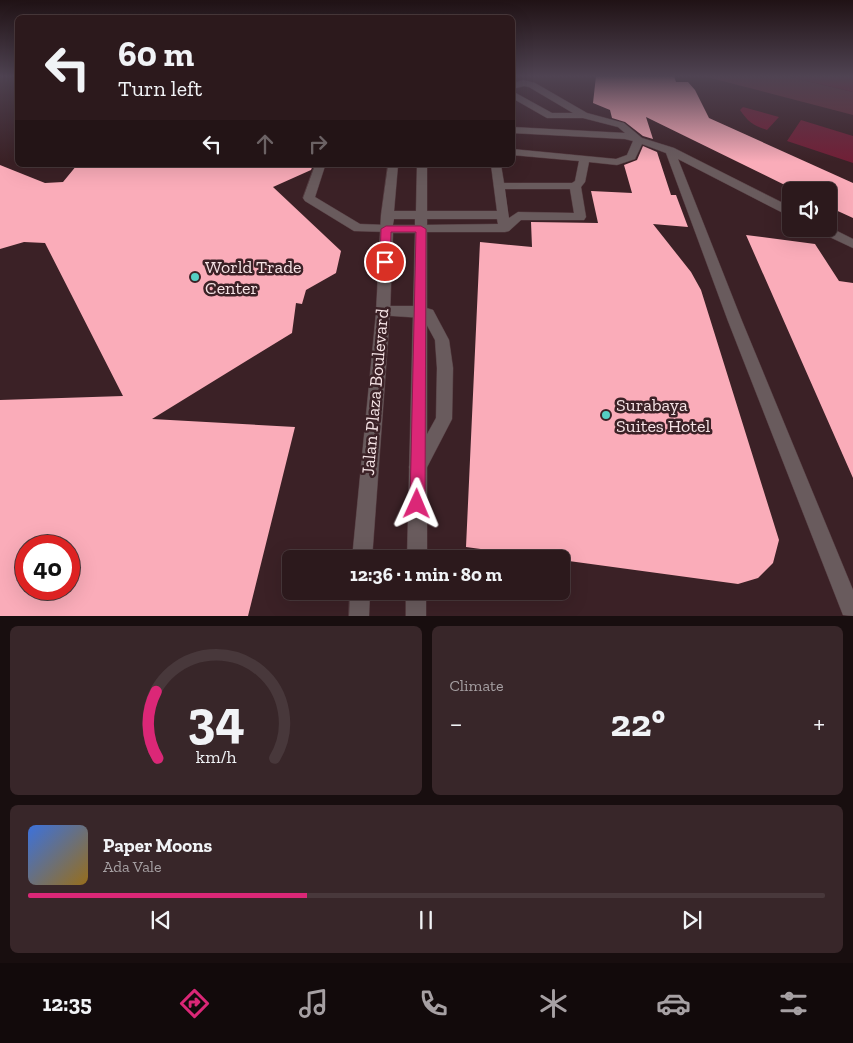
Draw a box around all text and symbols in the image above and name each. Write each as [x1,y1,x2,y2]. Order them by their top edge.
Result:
text: 60 m [118,33,194,75]
icon: left [35,35,100,100]
text: Turn left [118,75,202,102]
icon: left [198,130,226,158]
icon: ahead [251,130,279,158]
icon: right [304,130,332,158]
map controls [782,182,837,237]
button: sound [782,182,837,237]
pin [364,241,406,283]
icon: arrive [371,248,399,276]
place label: World Trade Center [205,256,302,299]
marker: World Trade Center [189,271,201,283]
street label: Jalan Plaza Boulevard [357,307,393,476]
place label: Surabaya Suites Hotel [616,394,710,437]
marker: Surabaya Suites Hotel [600,409,612,421]
position arrow [390,477,442,529]
speed limit sign: 40 [15,535,80,600]
text: 12:36 · 1 min · 80 m [350,563,502,586]
text: Climate [450,676,504,695]
text: 34 [187,688,244,750]
text: 22° [611,700,665,746]
text: − [450,707,463,740]
text: + [813,707,825,740]
text: km/h [195,746,236,768]
text: Paper Moons [103,834,212,857]
text: Ada Vale [103,857,162,876]
icon: previous [147,906,175,934]
icon: pause [412,906,440,934]
icon: next [678,906,706,934]
icon: directions [177,986,212,1021]
icon: music [296,986,331,1021]
icon: phone [416,986,451,1021]
icon: climate [536,986,571,1021]
icon: car [656,986,691,1021]
icon: filters [776,986,811,1021]
text: 12:35 [42,990,92,1017]

